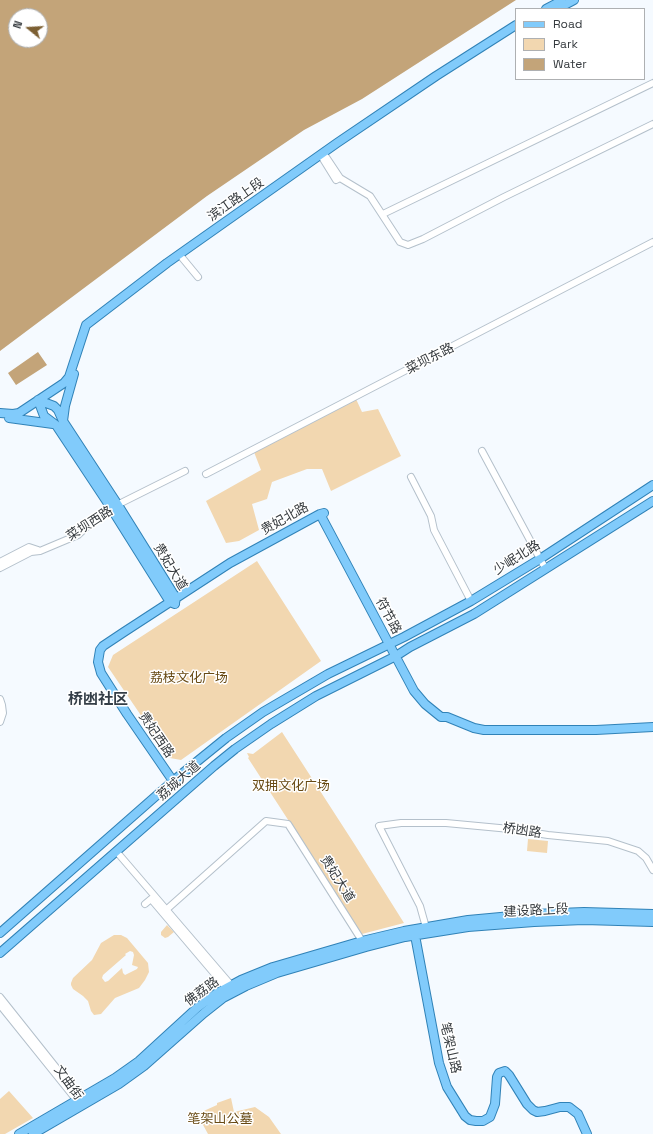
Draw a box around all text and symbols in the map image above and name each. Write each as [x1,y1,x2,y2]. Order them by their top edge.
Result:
north arrow [8,8,48,48]
legend [515,8,645,80]
text: Road [553,16,582,32]
text: N [10,19,25,30]
text: Park [553,36,578,52]
text: Water [553,56,587,72]
street label: 滨江路上段 [205,175,267,225]
street label: 菜坝东路 [403,340,457,378]
street label: 贵妃北路 [258,500,312,538]
street label: 菜坝西路 [64,503,116,545]
street label: 少岷北路 [491,538,543,578]
street label: 贵妃大道 [150,541,190,593]
street label: 符节路 [372,595,404,637]
park label: 荔枝文化广场 [150,670,228,686]
district label: 桥凼社区 [68,691,128,709]
street label: 贵妃西路 [135,709,177,761]
street label: 荔城大道 [154,758,204,804]
park label: 双拥文化广场 [252,778,330,794]
street label: 桥凼路 [502,821,542,841]
street label: 贵妃大道 [317,853,357,905]
street label: 建设路上段 [503,902,569,920]
street label: 佛荔路 [182,974,222,1010]
street label: 笔架山路 [437,1021,463,1075]
street label: 文曲街 [50,1063,86,1103]
park label: 笔架山公墓 [188,1111,252,1127]

